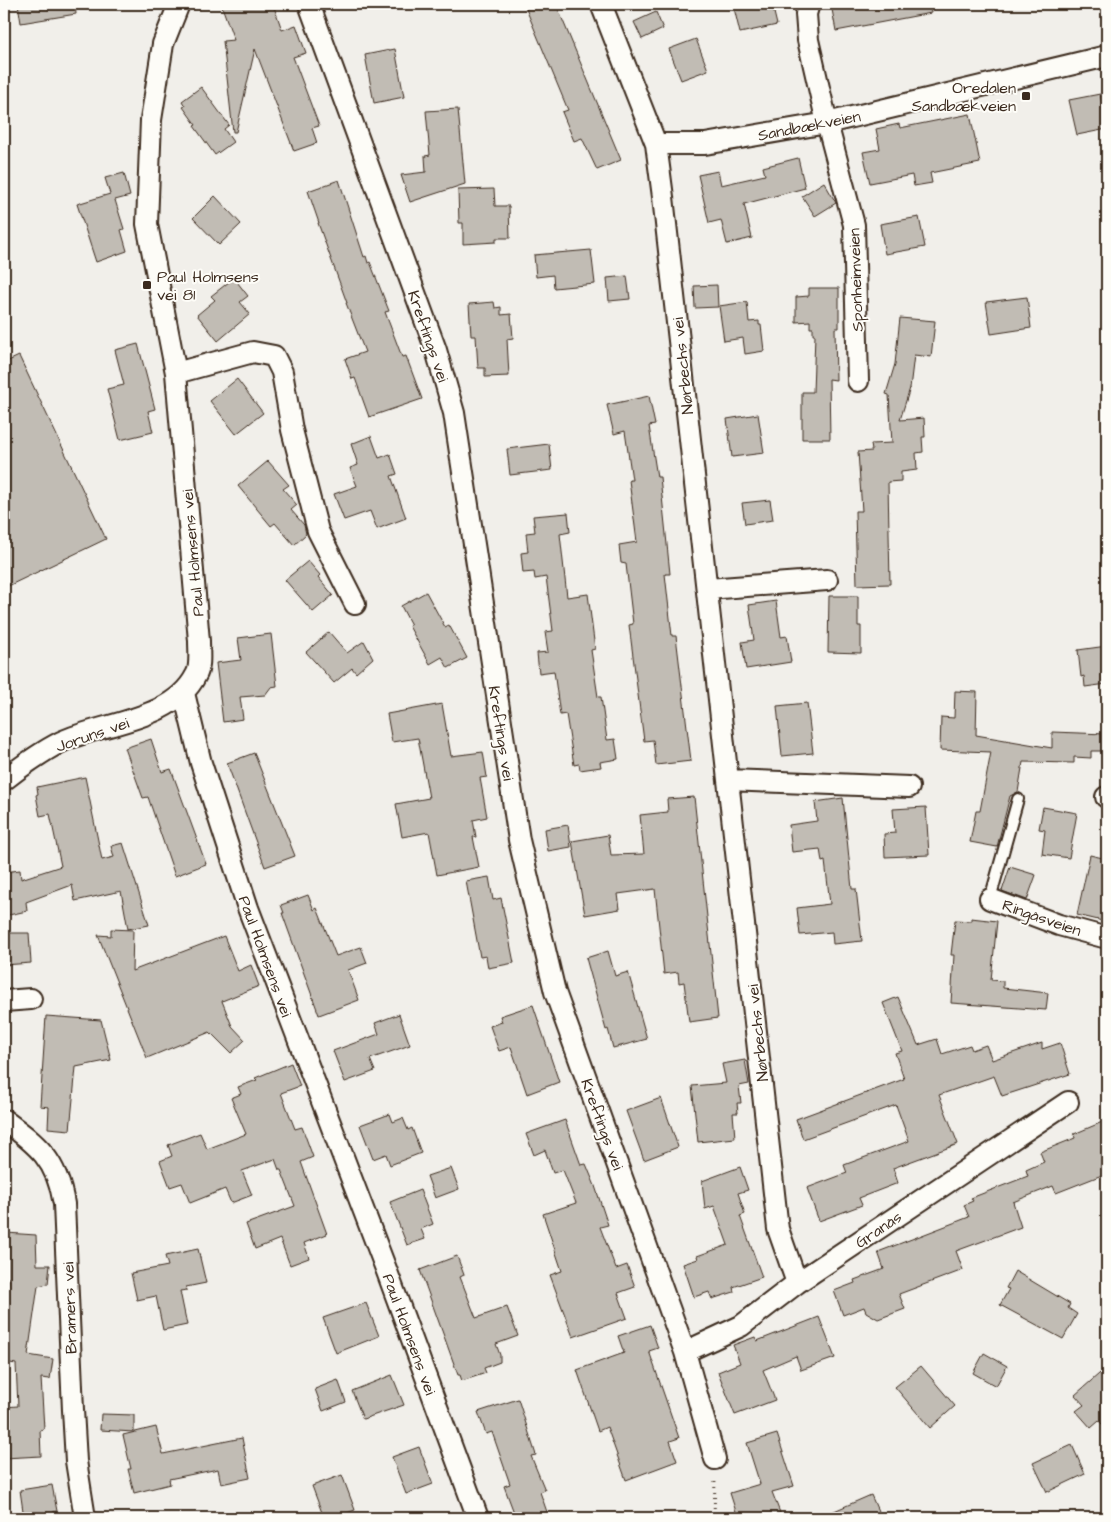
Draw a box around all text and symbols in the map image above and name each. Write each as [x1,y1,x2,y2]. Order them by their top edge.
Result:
place label: Oredalen Sandbækveien [912,77,1016,117]
marker: Oredalen Sandbækveien [1020,90,1032,102]
street label: Sandbækveien [756,105,862,147]
street label: Sponheimveien [843,228,869,332]
place label: Paul Holmsens vei 81 [157,266,259,306]
marker: Paul Holmsens vei 81 [141,279,153,291]
street label: Kreftings vei [401,288,454,386]
street label: Nørbechs vei [667,316,699,415]
street label: Paul Holmsens vei [176,488,210,617]
street label: Kreftings vei [482,684,519,783]
street label: Joruns vei [53,712,132,758]
street label: Paul Holmsens vei [233,893,297,1021]
street label: Ringåsveien [999,894,1084,943]
street label: Nørbechs vei [742,983,774,1082]
street label: Kreftings vei [574,1076,629,1174]
street label: Granås [851,1206,906,1254]
street label: Bramers vei [57,1261,83,1354]
street label: Paul Holmsens vei [377,1271,441,1399]

